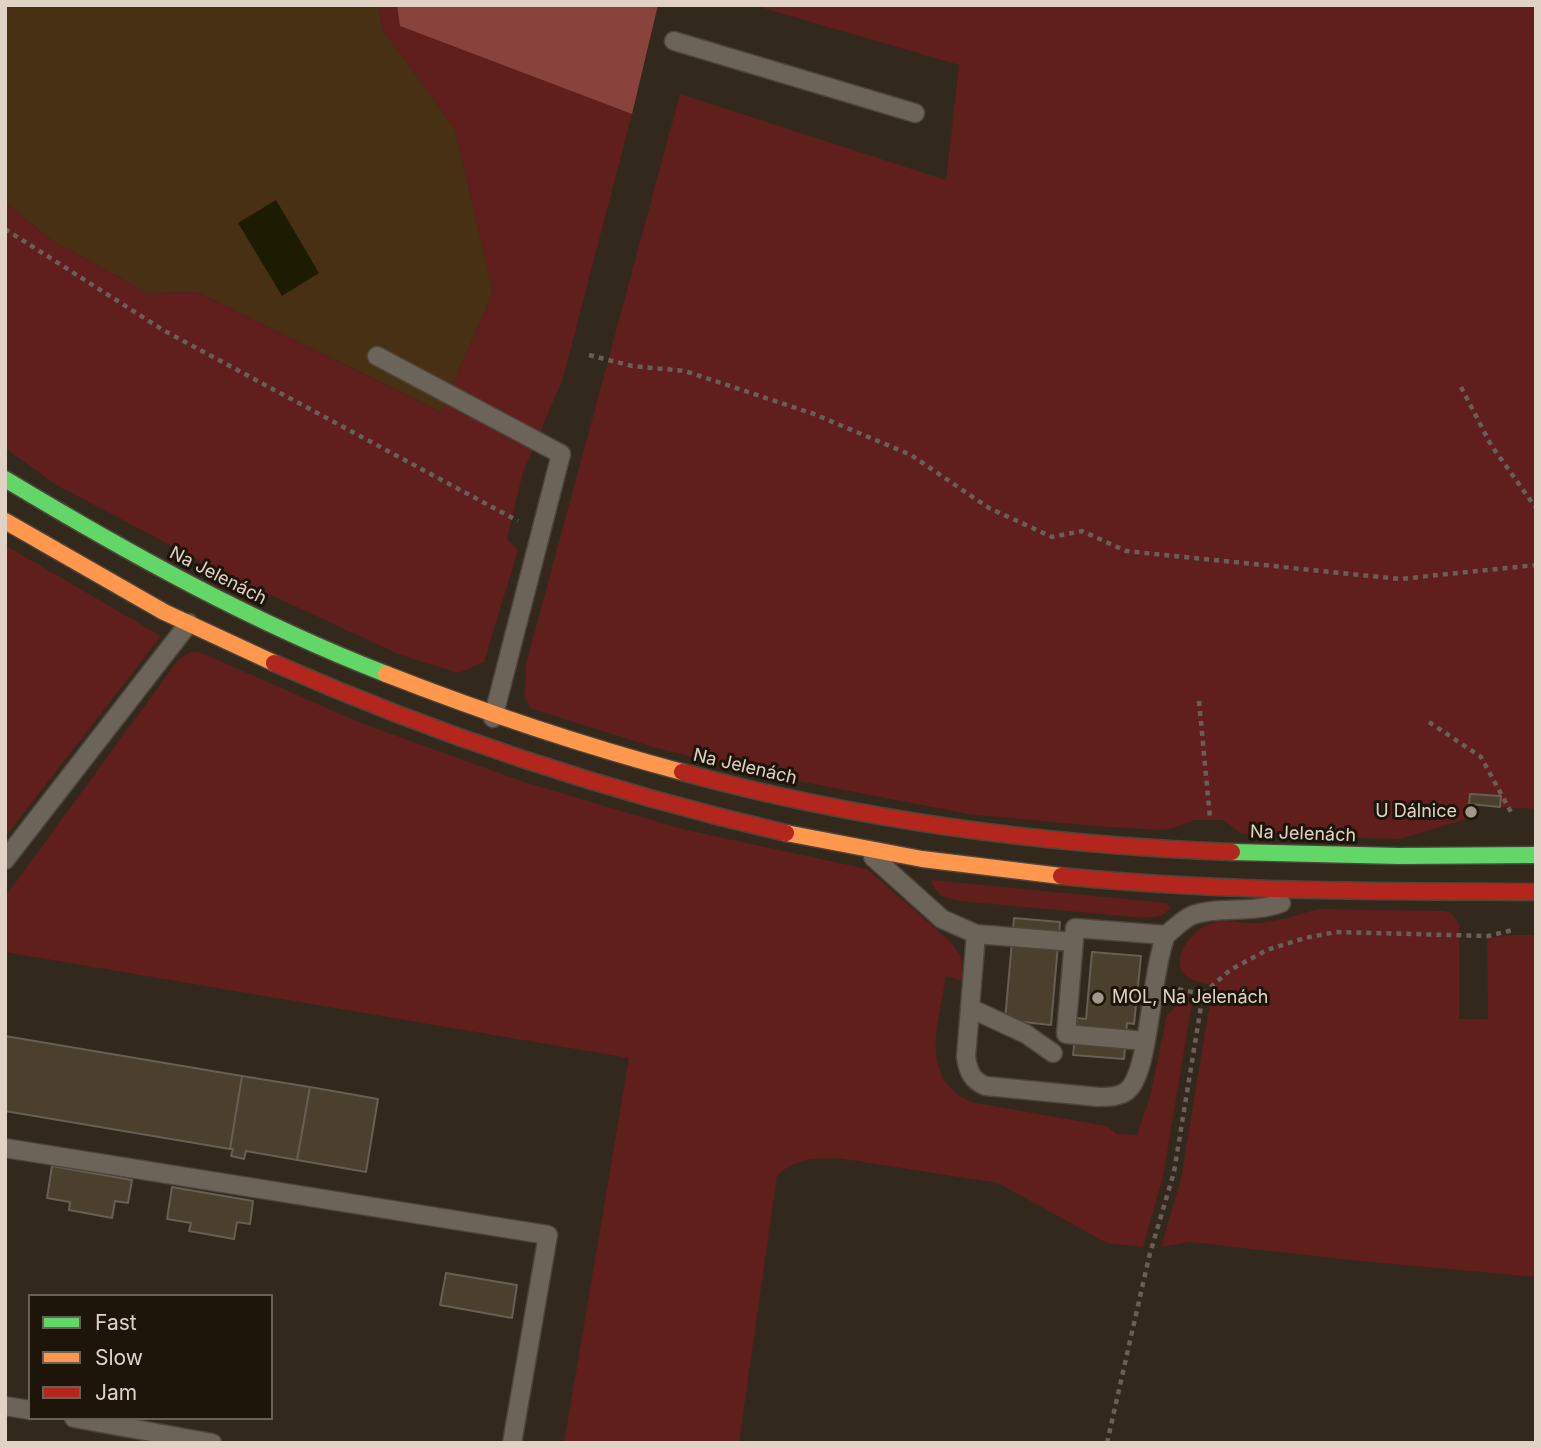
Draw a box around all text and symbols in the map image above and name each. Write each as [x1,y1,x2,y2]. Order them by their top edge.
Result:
street label: Na Jelenách [166,542,270,610]
street label: Na Jelenách [691,745,799,789]
place label: U Dálnice [1375,801,1457,823]
marker: U Dálnice [1463,804,1479,820]
street label: Na Jelenách [1250,821,1356,847]
place label: MOL, Na Jelenách [1112,987,1268,1009]
marker: MOL, Na Jelenách [1090,990,1106,1006]
legend [28,1294,273,1420]
text: Fast [95,1310,137,1335]
text: Slow [95,1345,143,1370]
text: Jam [95,1380,137,1405]

